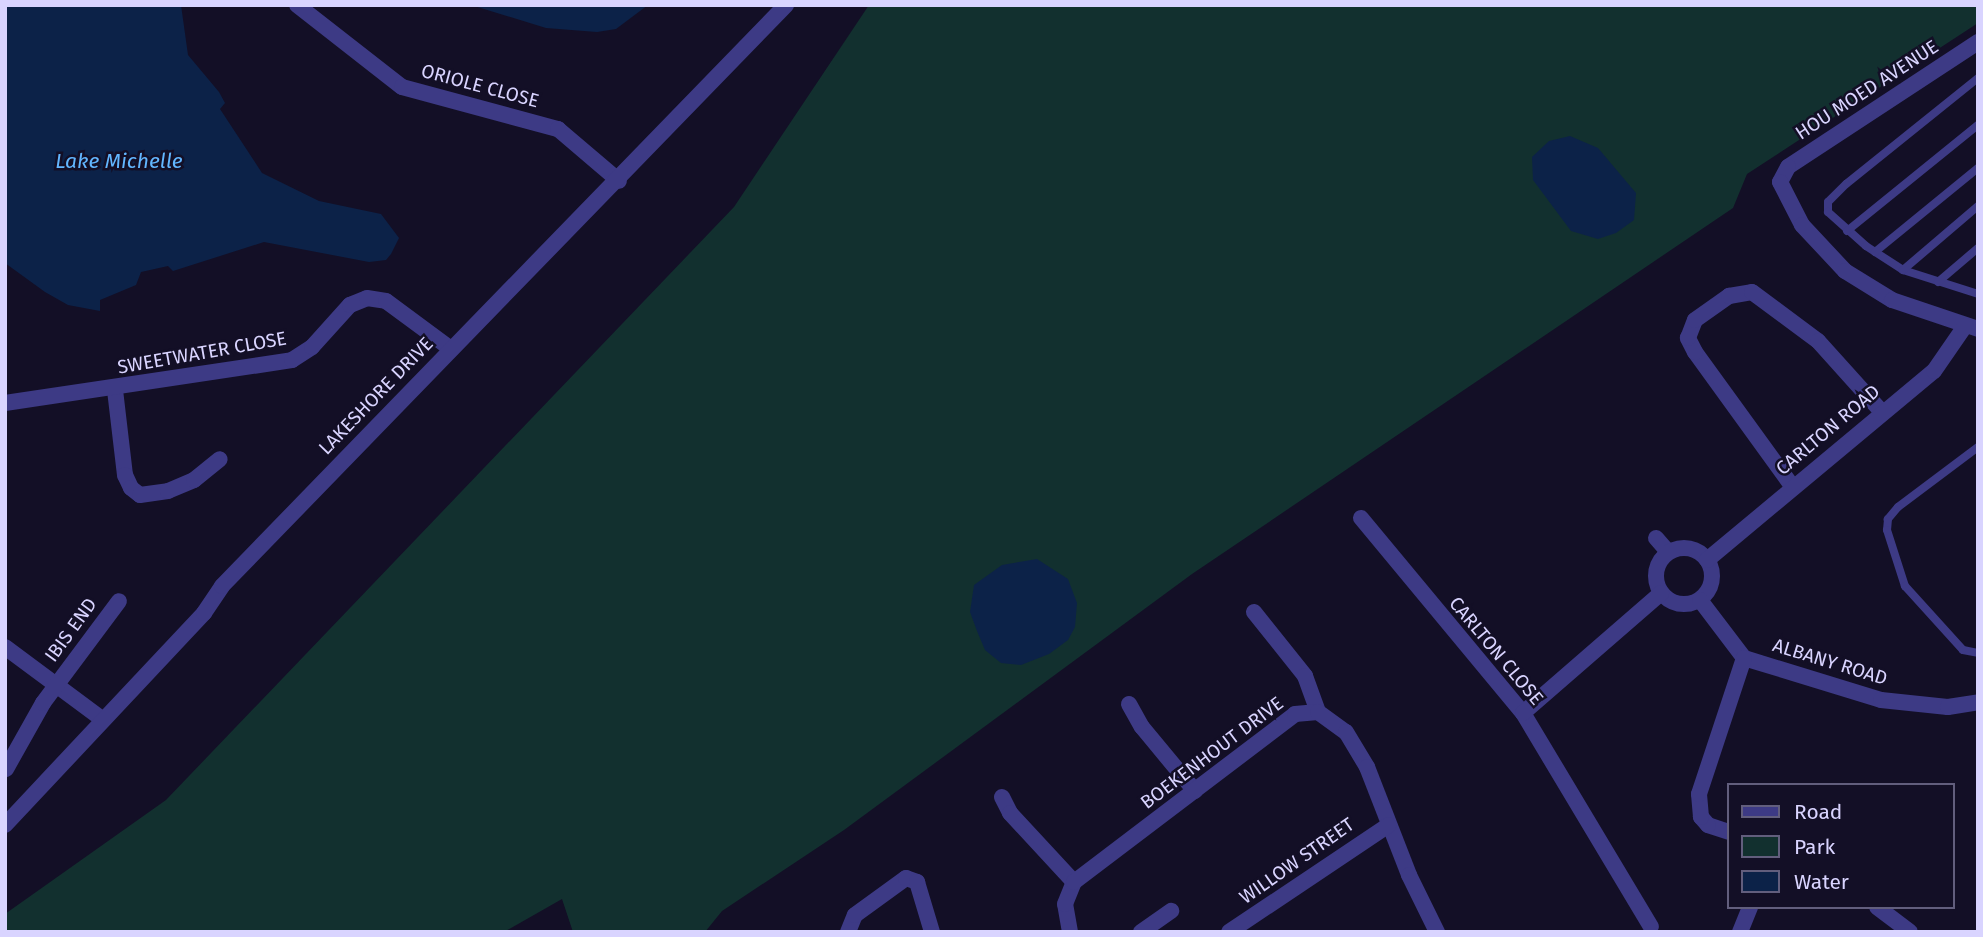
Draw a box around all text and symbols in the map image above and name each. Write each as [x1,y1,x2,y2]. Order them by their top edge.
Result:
street label: HOU MOED AVENUE [1791,35,1943,145]
street label: ORIOLE CLOSE [419,59,541,113]
water label: Lake Michelle [55,148,183,174]
street label: SWEETWATER CLOSE [116,327,288,379]
street label: LAKESHORE DRIVE [314,332,438,460]
street label: CARLTON ROAD [1771,380,1885,480]
street label: CARLTON CLOSE [1444,592,1548,710]
street label: IBIS END [40,594,102,666]
street label: ALBANY ROAD [1770,634,1890,690]
street label: BOEKENHOUT DRIVE [1136,692,1288,814]
legend [1728,783,1955,909]
text: Road [1794,799,1842,825]
street label: WILLOW STREET [1235,813,1359,909]
text: Park [1794,834,1835,860]
text: Water [1794,869,1849,895]

